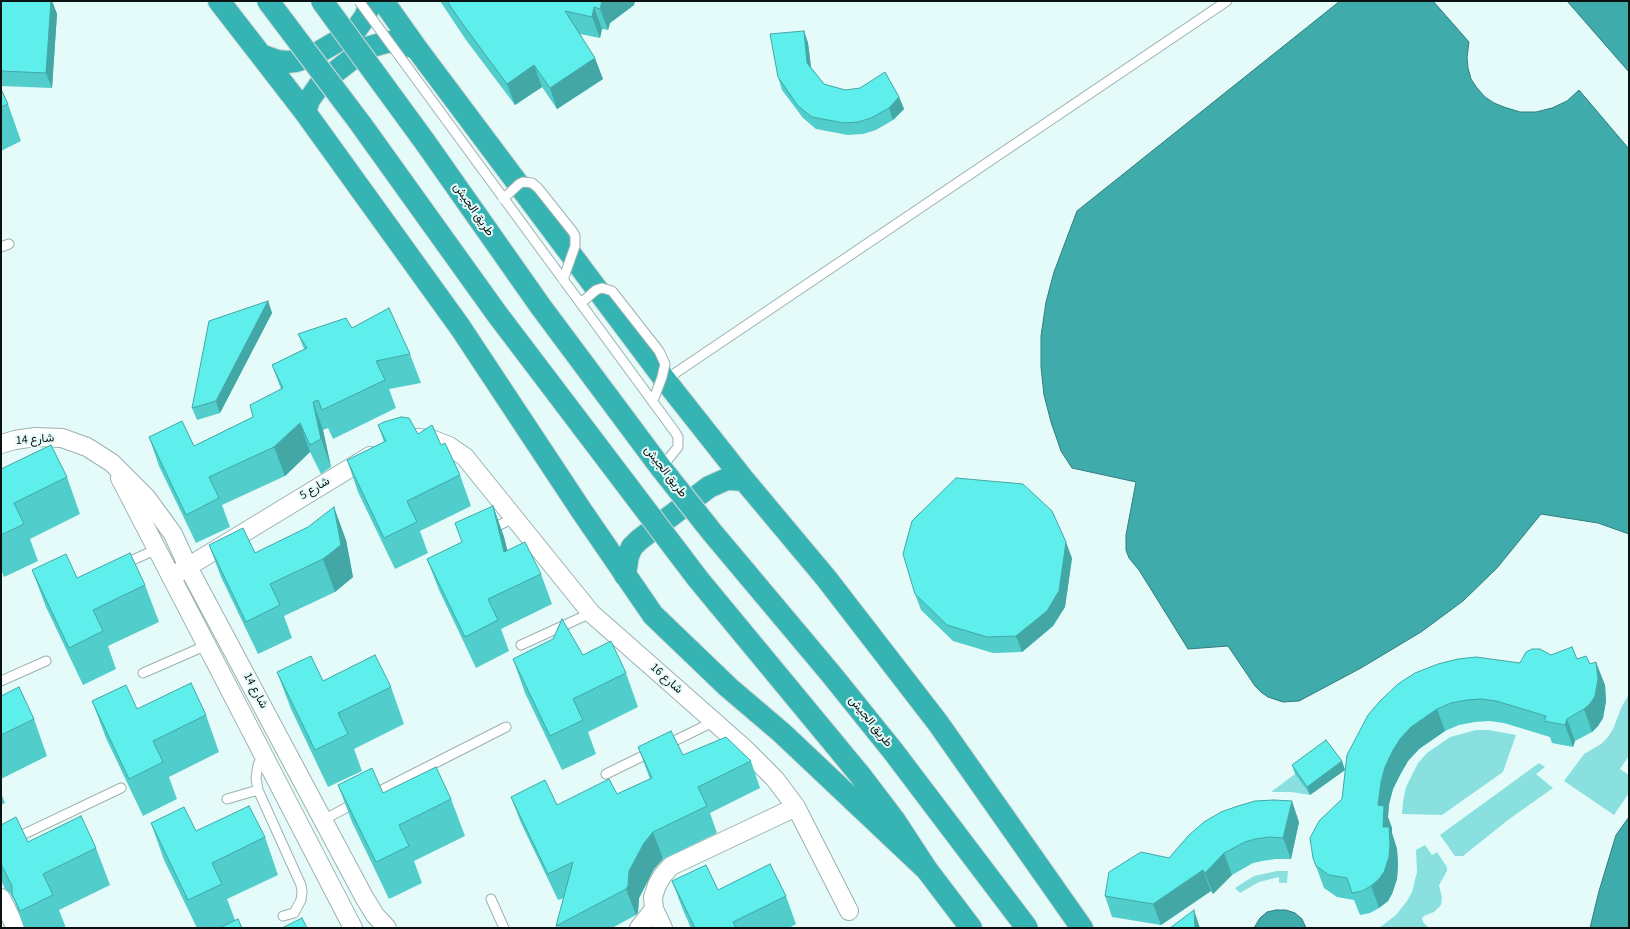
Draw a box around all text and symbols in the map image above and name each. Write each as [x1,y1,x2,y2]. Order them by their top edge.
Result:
street label: طريق الجيش [449,181,497,239]
street label: شارع 14 [15,431,55,449]
street label: طريق الجيش [640,443,690,501]
street label: شارع 5 [297,474,333,504]
street label: شارع 16 [647,661,685,697]
street label: شارع 14 [240,671,270,711]
street label: طريق الجيش [845,694,895,750]

